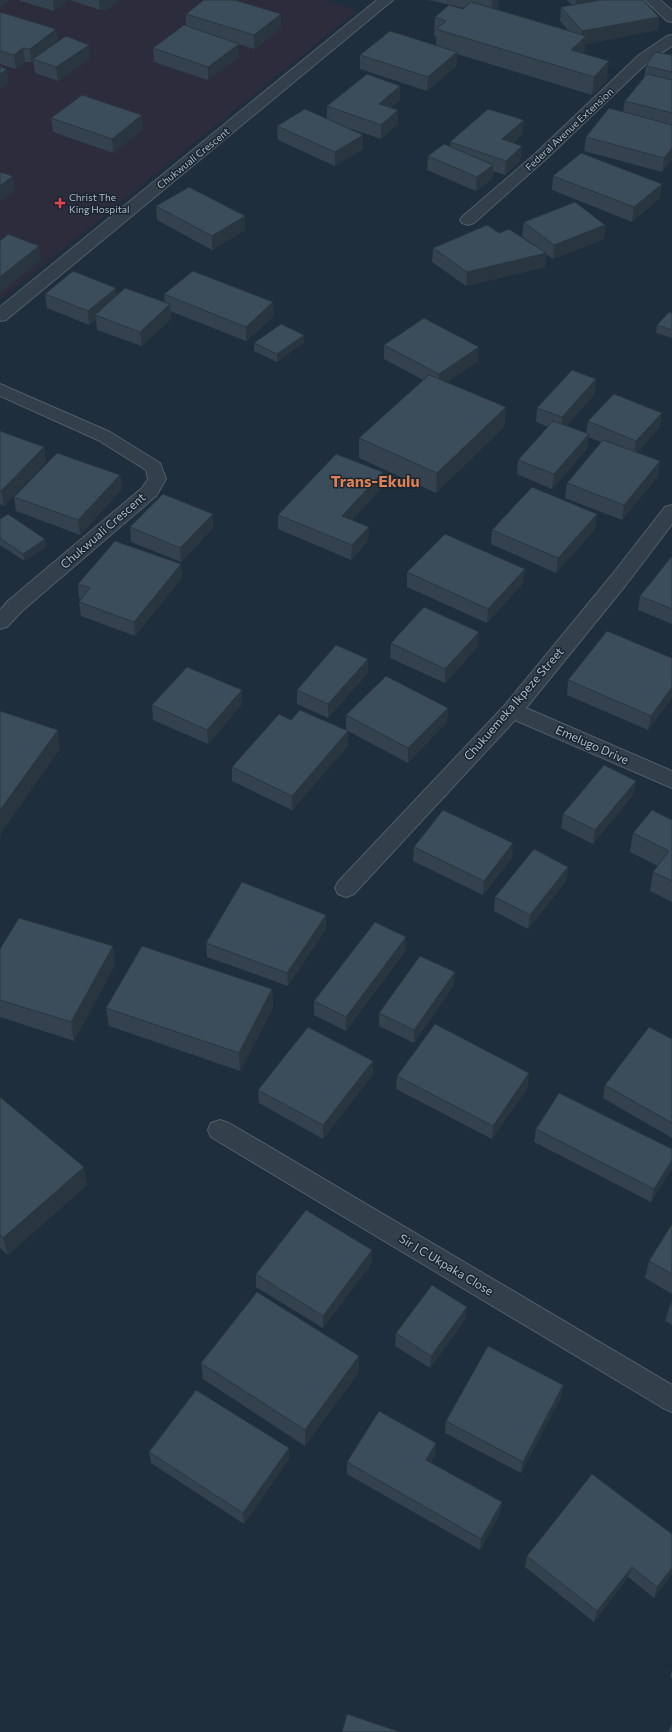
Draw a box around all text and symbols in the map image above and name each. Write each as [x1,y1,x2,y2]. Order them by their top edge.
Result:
street label: Federal Avenue Extension [523,85,615,173]
street label: Chukwuali Crescent [154,125,232,191]
place label: Christ The King Hospital [69,191,130,215]
marker: Christ The King Hospital [54,197,66,209]
district label: Trans-Ekulu [330,471,420,490]
street label: Chukwuali Crescent [57,489,148,571]
street label: Chukuemeka Ikpeze Street [460,644,566,763]
street label: Emelugo Drive [554,722,631,766]
street label: Sir J C Ukpaka Close [396,1230,496,1299]

